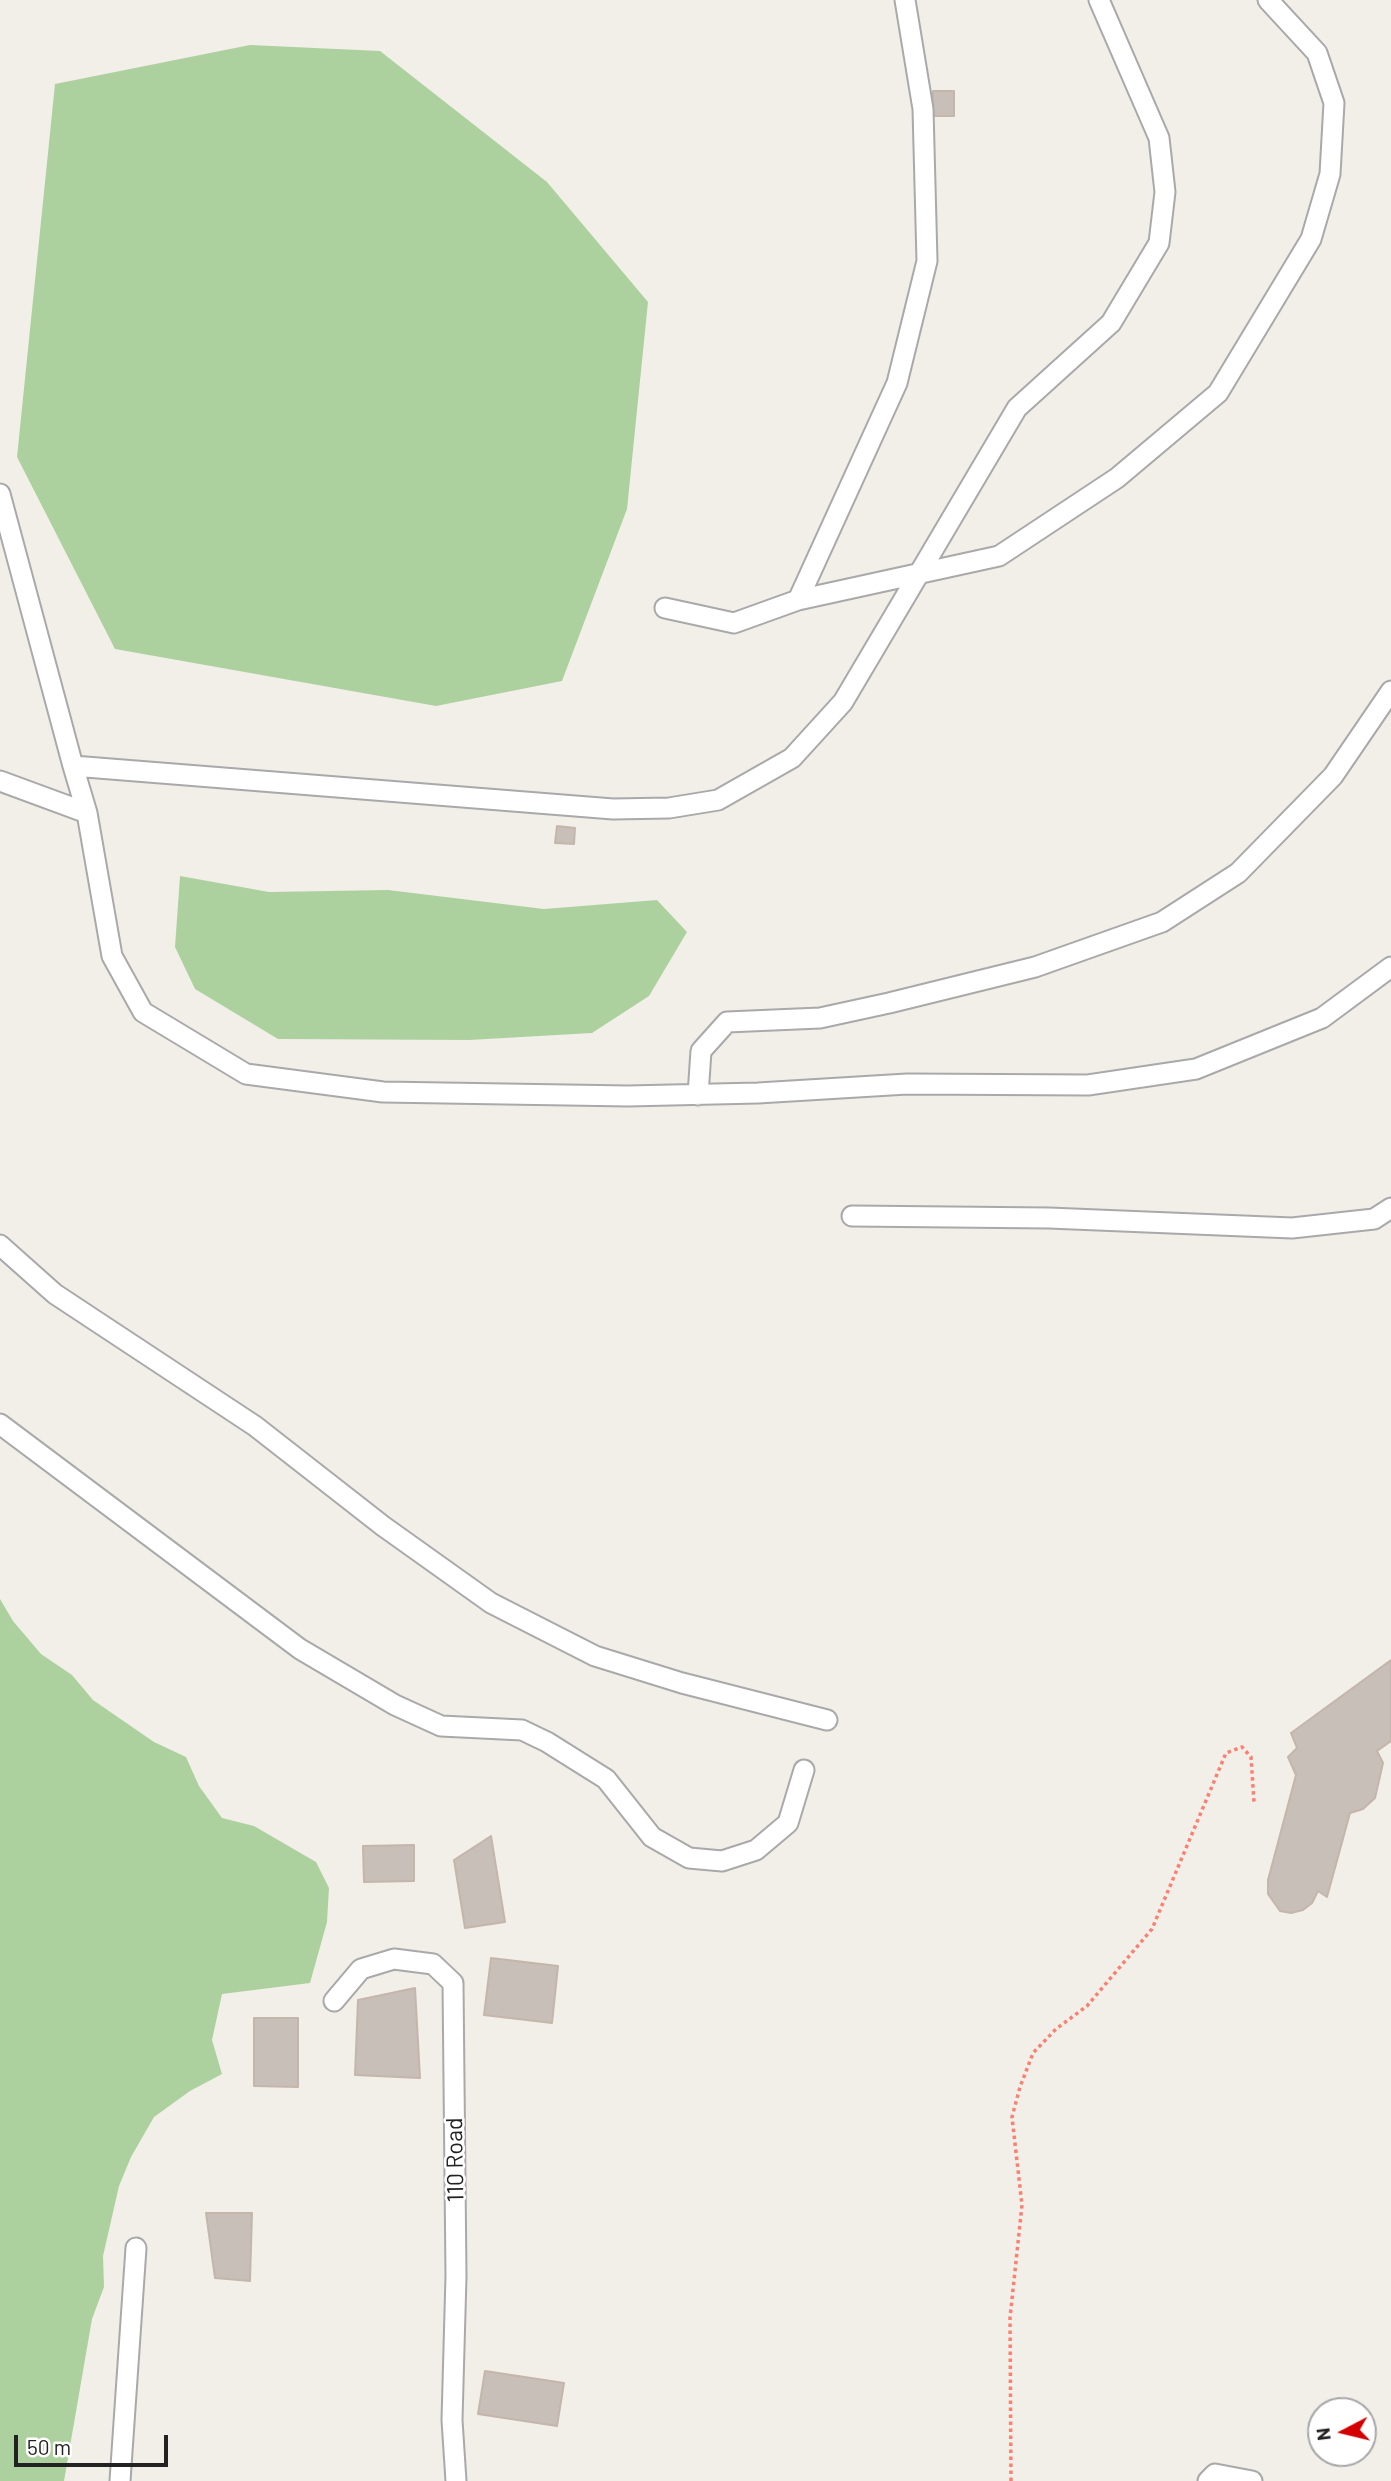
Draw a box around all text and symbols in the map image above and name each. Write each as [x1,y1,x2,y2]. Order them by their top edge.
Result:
street label: 110 Road [440,2117,470,2203]
north arrow [1307,2397,1377,2467]
scale bar [18,2422,172,2466]
text: N [1310,2427,1335,2442]
text: 50 m [27,2434,71,2459]

